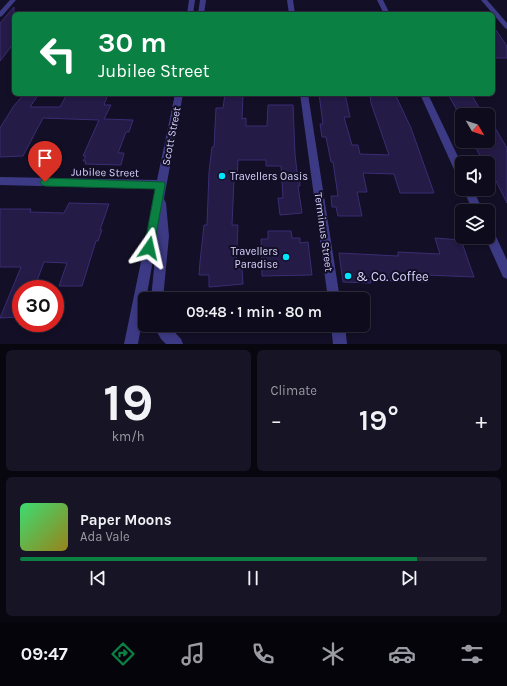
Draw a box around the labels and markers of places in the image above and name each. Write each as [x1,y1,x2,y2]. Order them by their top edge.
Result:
pin [28,141,62,182]
place label: Travellers Oasis [230,170,308,183]
marker: Travellers Oasis [217,171,227,181]
place label: Travellers Paradise [231,245,278,271]
marker: Travellers Paradise [281,252,291,262]
place label: & Co. Coffee [356,269,429,284]
marker: & Co. Coffee [343,271,353,281]

